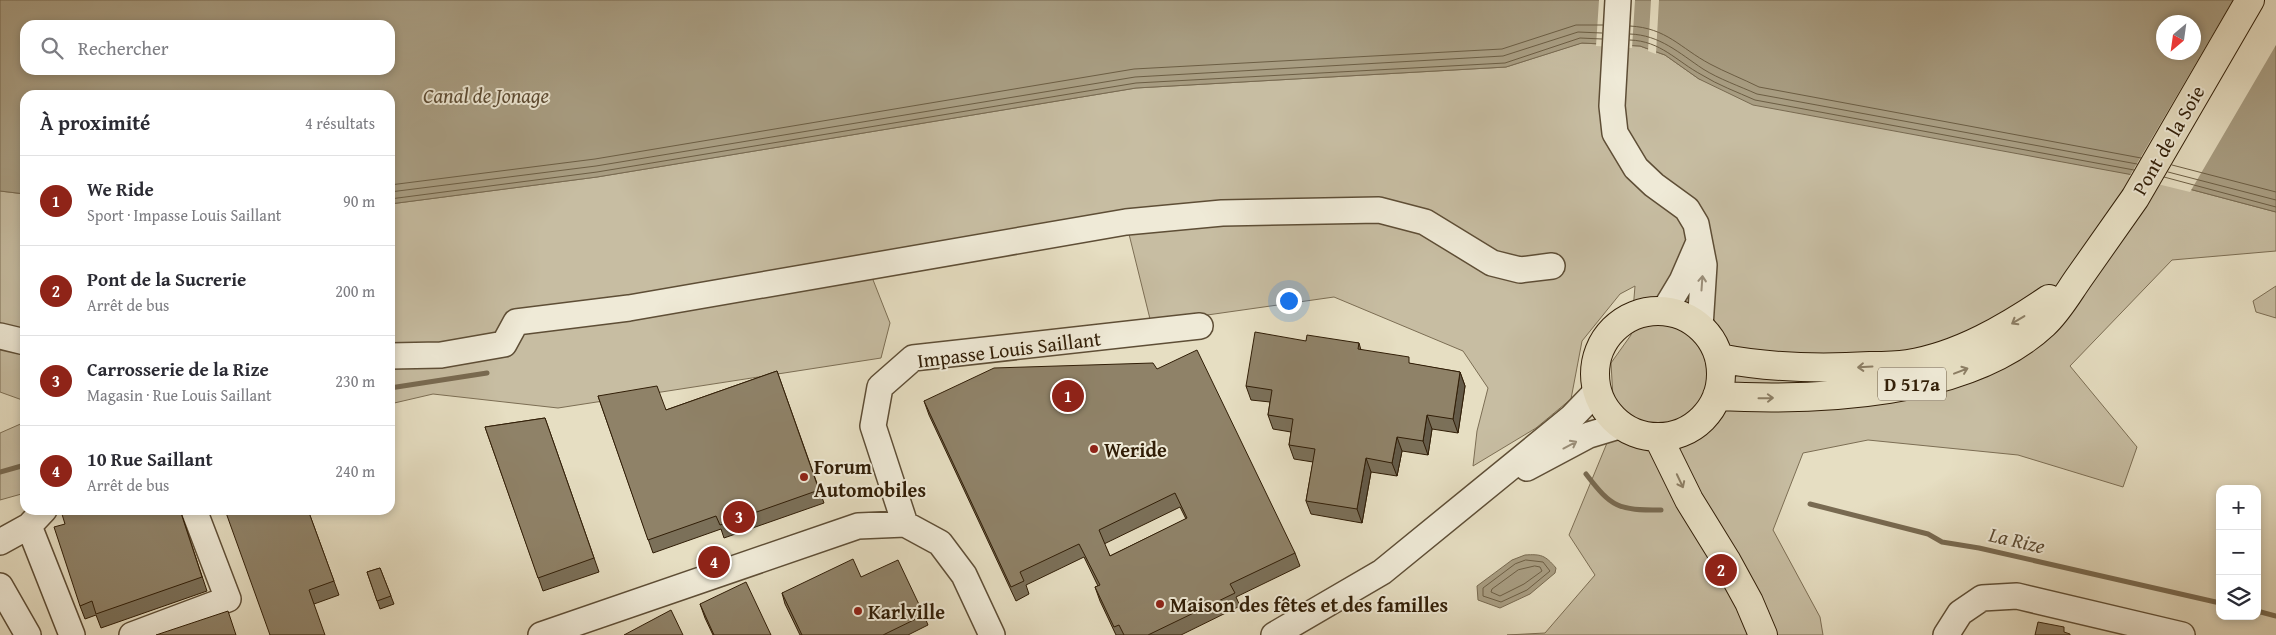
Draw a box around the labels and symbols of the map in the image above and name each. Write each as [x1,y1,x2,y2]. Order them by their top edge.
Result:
north arrow [2156,15,2201,60]
water label: Canal de Jonage [423,80,549,111]
street label: Pont de la Soie [2125,80,2211,200]
one-way arrow [1698,276,1707,292]
your location [1276,288,1302,314]
one-way arrow [2011,315,2025,325]
street label: Impasse Louis Saillant [915,323,1103,375]
one-way arrow [1857,362,1873,371]
one-way arrow [1953,366,1968,375]
road number: D 517a [1878,368,1946,400]
pin: 1 [1052,377,1084,415]
one-way arrow [1758,393,1774,402]
place label: Weride [1104,435,1167,464]
one-way arrow [1563,440,1578,450]
marker: Weride [1088,443,1100,455]
place label: Forum Automobiles [814,452,926,504]
marker: Forum Automobiles [798,471,810,483]
one-way arrow [1676,473,1685,488]
pin: 3 [723,498,755,536]
water label: La Rize [1985,518,2048,561]
pin: 4 [698,543,730,581]
pin: 2 [1705,551,1737,589]
place label: Maison des fêtes et des familles [1170,590,1448,619]
place label: Karlville [868,597,945,626]
marker: Maison des fêtes et des familles [1154,598,1166,610]
marker: Karlville [852,605,864,617]

